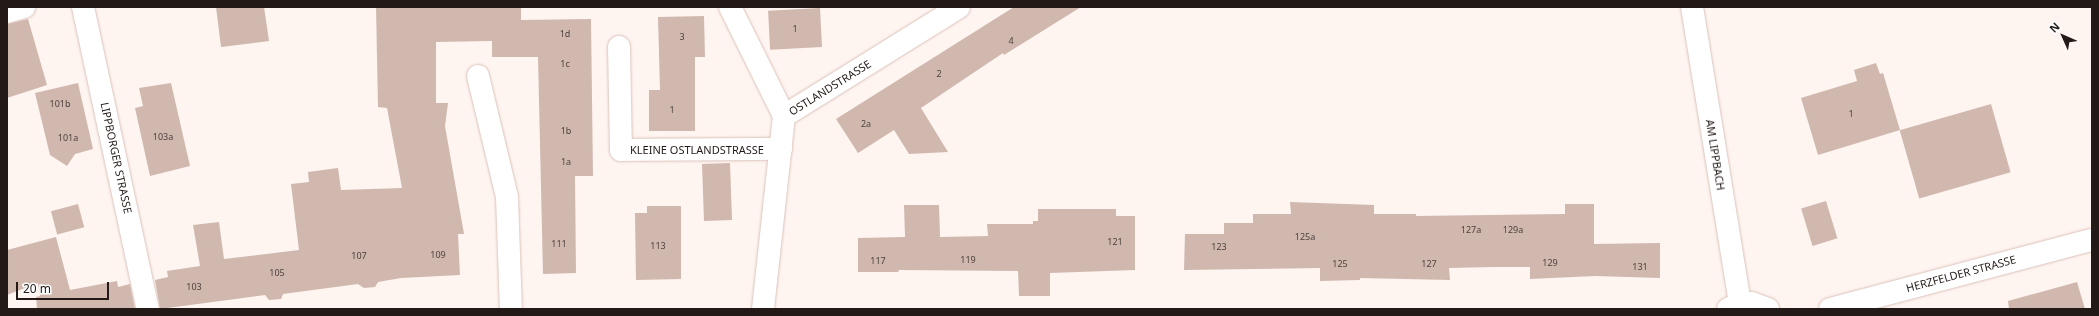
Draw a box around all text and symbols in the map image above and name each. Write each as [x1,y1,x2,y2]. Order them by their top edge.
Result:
north arrow [2043,16,2083,56]
text: N [2046,19,2063,36]
house number: 1 [792,24,798,34]
house number: 1d [560,29,570,39]
house number: 3 [679,32,685,42]
house number: 4 [1008,36,1014,46]
street label: OSTLANDSTRASSE [787,57,873,119]
house number: 1c [560,59,570,69]
house number: 2 [936,69,942,79]
house number: 101b [50,99,70,109]
street label: LIPPBORGER STRASSE [98,101,134,215]
house number: 1 [669,105,675,115]
house number: 1 [1848,109,1854,119]
house number: 2a [861,119,871,129]
street label: AM LIPPBACH [1703,119,1727,191]
house number: 1b [561,126,571,136]
house number: 103a [153,132,173,142]
house number: 101a [58,133,78,143]
street label: KLEINE OSTLANDSTRASSE [630,143,764,157]
house number: 1a [561,157,571,167]
house number: 127a [1461,225,1481,235]
house number: 129a [1503,225,1523,235]
house number: 125a [1295,232,1315,242]
house number: 121 [1107,237,1123,247]
house number: 111 [551,239,567,249]
house number: 113 [650,241,666,251]
house number: 123 [1211,242,1227,252]
house number: 109 [430,250,446,260]
house number: 107 [351,251,367,261]
street label: HERZFELDER STRASSE [1905,253,2017,295]
house number: 119 [960,255,976,265]
house number: 117 [870,256,886,266]
house number: 129 [1542,258,1558,268]
house number: 125 [1332,259,1348,269]
house number: 127 [1421,259,1437,269]
house number: 131 [1632,262,1648,272]
house number: 105 [269,268,285,278]
scale bar [18,274,111,300]
text: 20 m [23,280,51,297]
house number: 103 [186,282,202,292]

